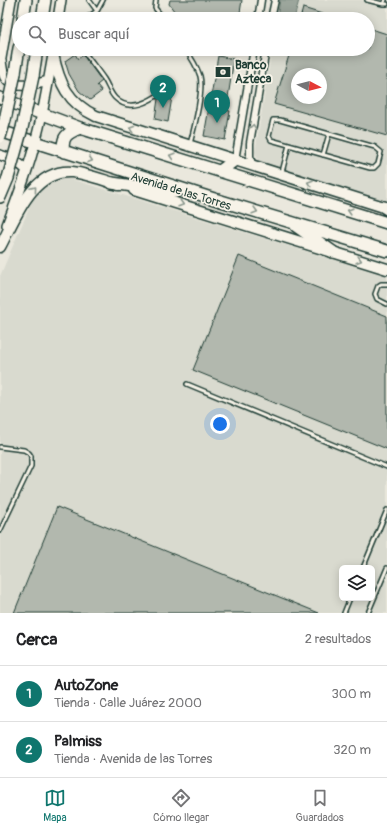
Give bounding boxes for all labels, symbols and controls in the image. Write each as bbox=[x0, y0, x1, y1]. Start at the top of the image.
search box bbox=[12, 12, 375, 56]
icon: search bbox=[26, 23, 48, 45]
text: Buscar aquí bbox=[58, 25, 130, 44]
place label: Banco Azteca bbox=[235, 58, 272, 87]
bank icon: Banco Azteca bbox=[214, 63, 232, 81]
north arrow bbox=[291, 68, 327, 104]
pin: 2 bbox=[150, 75, 176, 108]
pin: 1 bbox=[204, 90, 230, 123]
one-way arrow bbox=[129, 124, 136, 133]
one-way arrow bbox=[248, 124, 257, 130]
one-way arrow bbox=[169, 152, 176, 161]
one-way arrow bbox=[87, 155, 94, 164]
street label: Avenida de las Torres bbox=[129, 169, 233, 214]
one-way arrow bbox=[306, 180, 313, 188]
one-way arrow bbox=[29, 187, 36, 194]
one-way arrow bbox=[177, 200, 184, 208]
one-way arrow bbox=[251, 206, 258, 215]
one-way arrow bbox=[346, 207, 353, 216]
one-way arrow bbox=[355, 255, 362, 264]
your location bbox=[210, 414, 230, 434]
map controls bbox=[339, 565, 375, 601]
button: layers bbox=[339, 565, 375, 601]
text: Cerca bbox=[16, 629, 57, 650]
text: 2 resultados bbox=[305, 631, 371, 647]
text: AutoZone bbox=[54, 676, 118, 695]
text: 1 bbox=[26, 686, 32, 702]
text: 300 m bbox=[332, 686, 371, 702]
text: Tienda · Calle Juárez 2000 bbox=[54, 695, 202, 711]
text: Palmiss bbox=[54, 732, 102, 751]
text: 2 bbox=[25, 742, 33, 758]
text: 320 m bbox=[333, 742, 371, 758]
text: Tienda · Avenida de las Torres bbox=[54, 751, 212, 767]
tab: Mapa bbox=[43, 787, 67, 824]
tab: Cómo llegar bbox=[153, 787, 209, 824]
tab: Guardados bbox=[296, 787, 344, 824]

